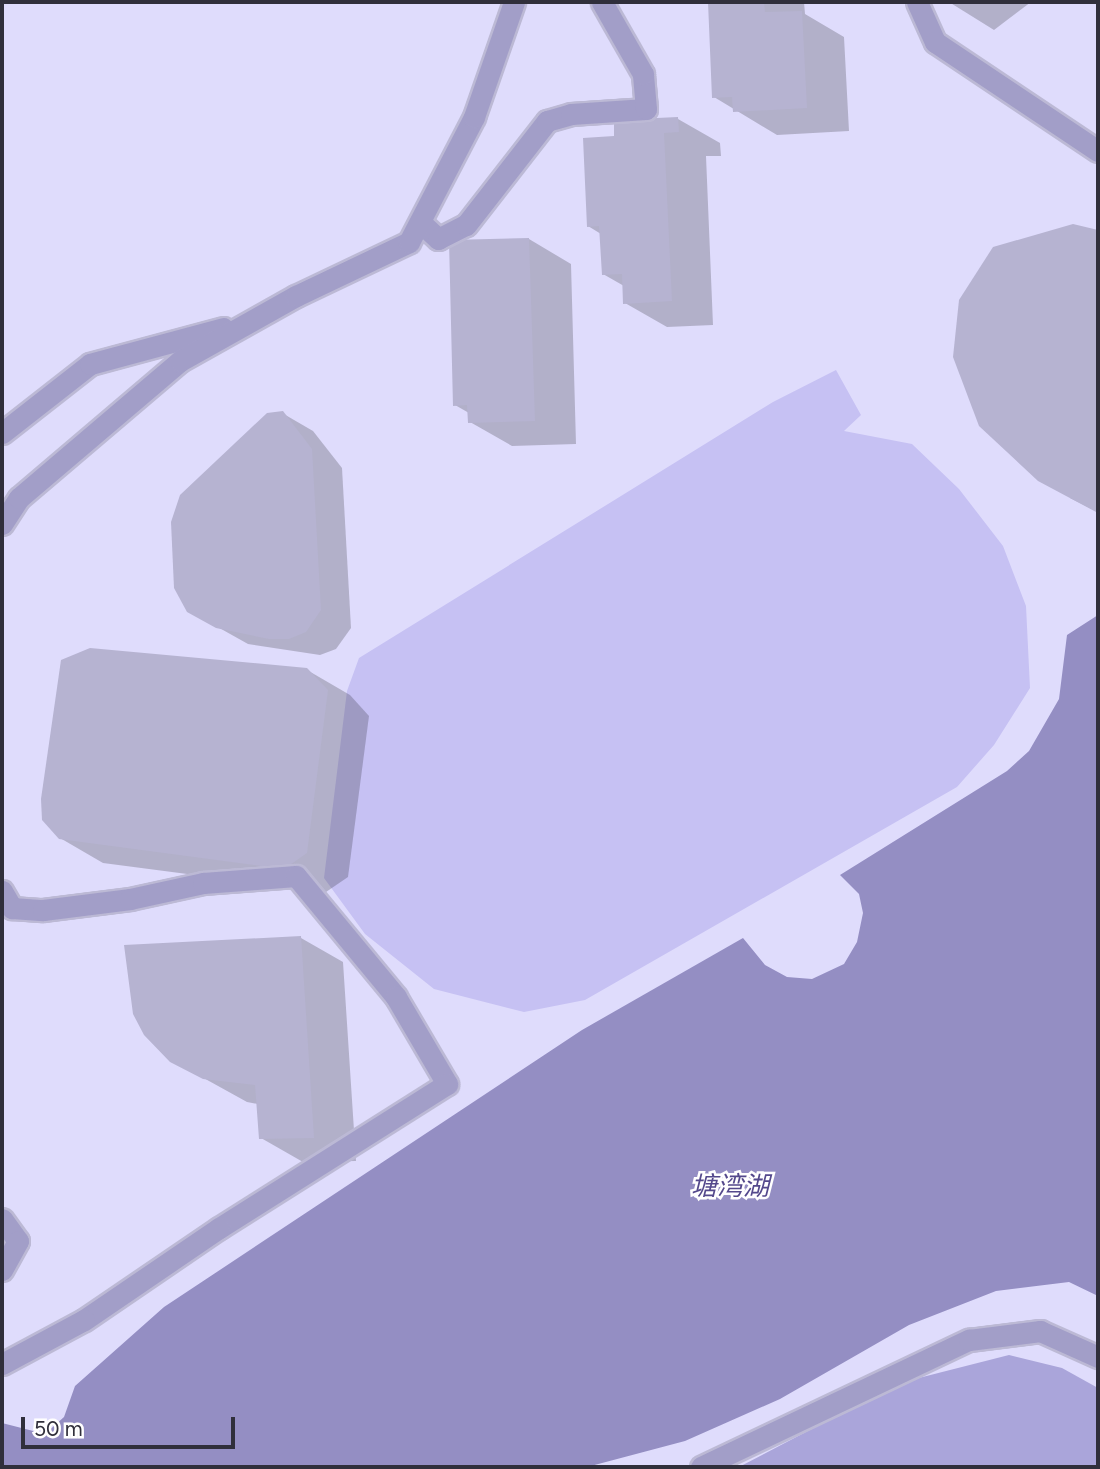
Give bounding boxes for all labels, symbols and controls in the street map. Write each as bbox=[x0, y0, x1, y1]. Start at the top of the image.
water label: 塘湾湖 bbox=[691, 1171, 769, 1203]
scale bar bbox=[24, 1402, 238, 1446]
text: 50 m bbox=[34, 1416, 83, 1441]

